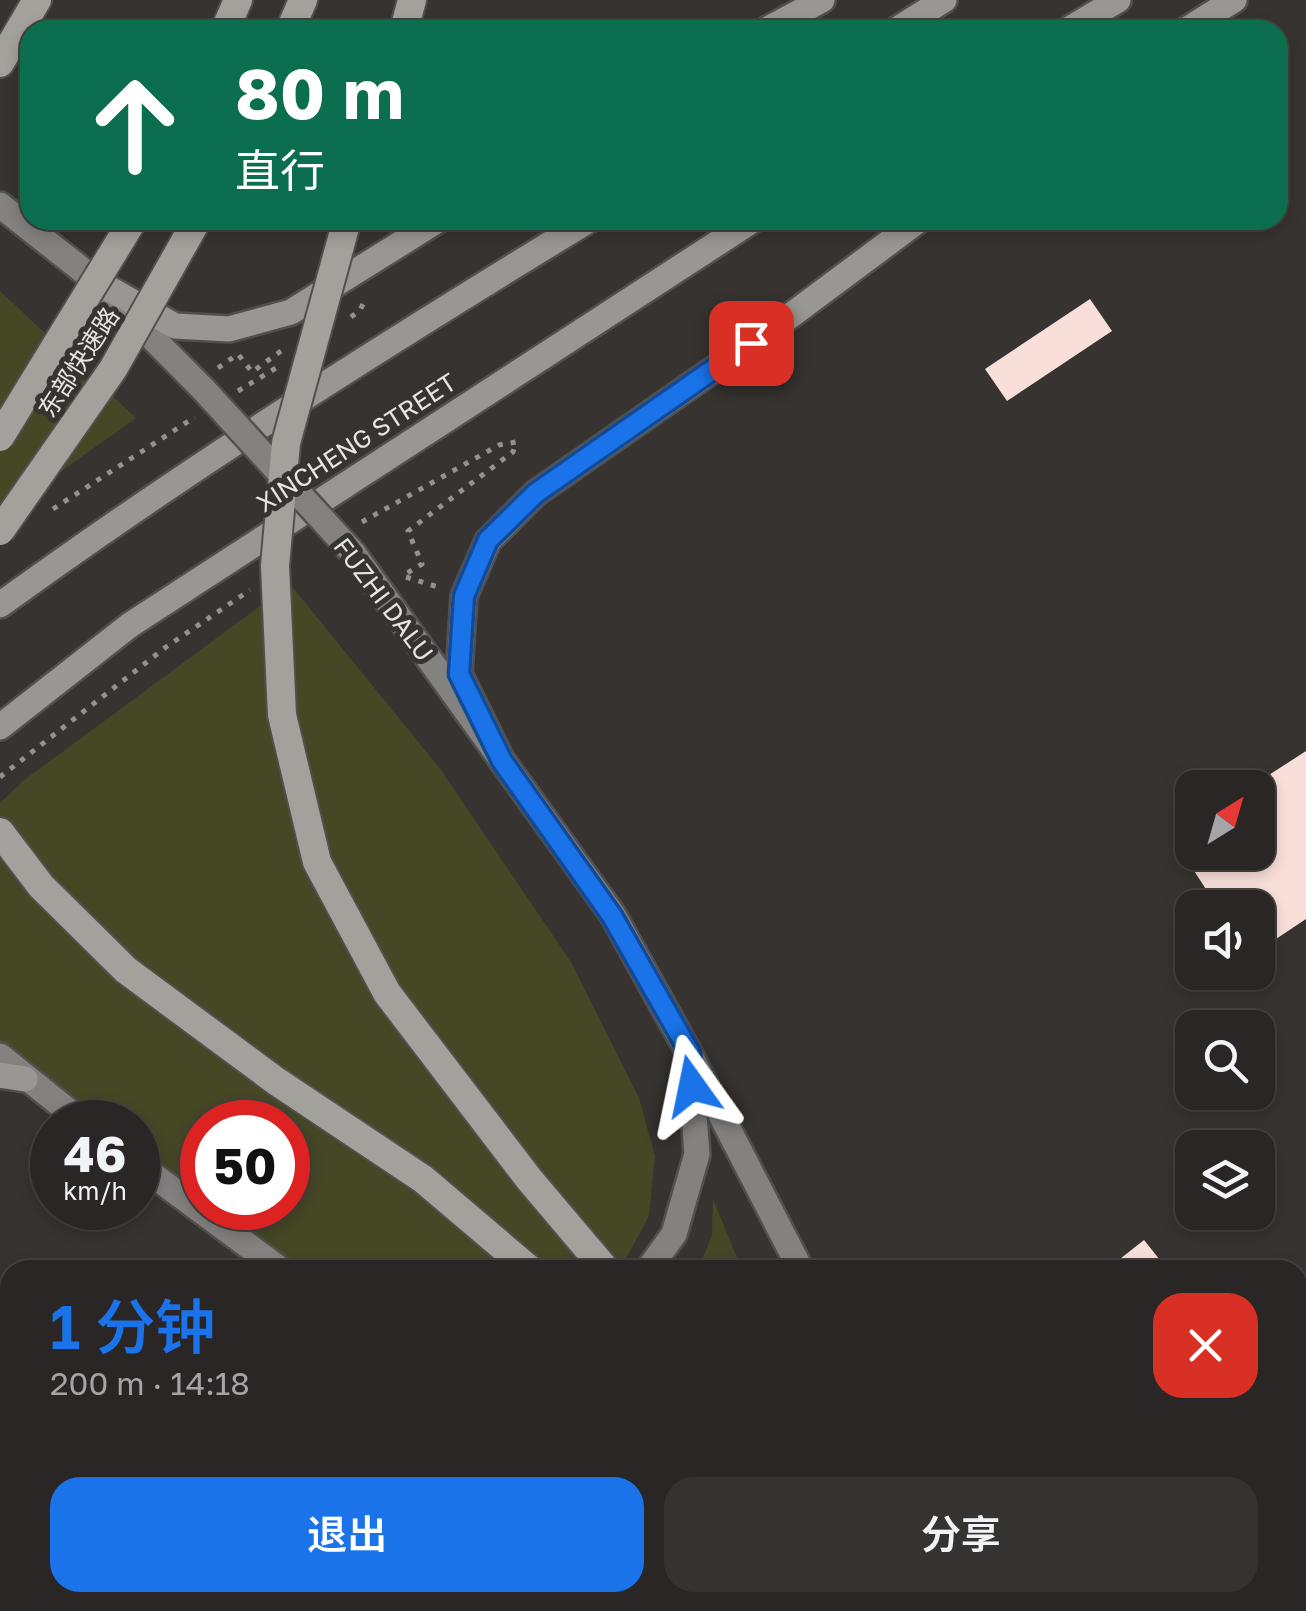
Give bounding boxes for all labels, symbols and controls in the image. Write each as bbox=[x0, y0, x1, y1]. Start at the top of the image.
text: 80 m bbox=[235, 50, 404, 134]
icon: ahead bbox=[70, 60, 200, 190]
text: 直行 bbox=[235, 143, 325, 197]
street label: 东部快速路 bbox=[31, 301, 125, 423]
pin bbox=[709, 301, 794, 386]
icon: arrive bbox=[724, 316, 779, 371]
street label: XINCHENG STREET bbox=[250, 366, 462, 518]
street label: FUZHI DALU bbox=[327, 531, 441, 667]
north arrow bbox=[1175, 770, 1275, 870]
map controls bbox=[1175, 770, 1275, 1230]
button: sound bbox=[1175, 890, 1275, 990]
button: search bbox=[1175, 1010, 1275, 1110]
position arrow bbox=[640, 1034, 744, 1138]
speed limit sign: 50 bbox=[180, 1100, 310, 1230]
text: 46 bbox=[63, 1123, 126, 1183]
button: layers bbox=[1175, 1130, 1275, 1230]
text: km/h bbox=[63, 1175, 127, 1206]
text: 1 分钟 bbox=[50, 1290, 215, 1362]
button: close bbox=[1153, 1293, 1258, 1398]
text: 200 m · 14:18 bbox=[50, 1364, 250, 1402]
button: 退出 bbox=[50, 1477, 644, 1592]
button: 分享 bbox=[664, 1477, 1258, 1592]

